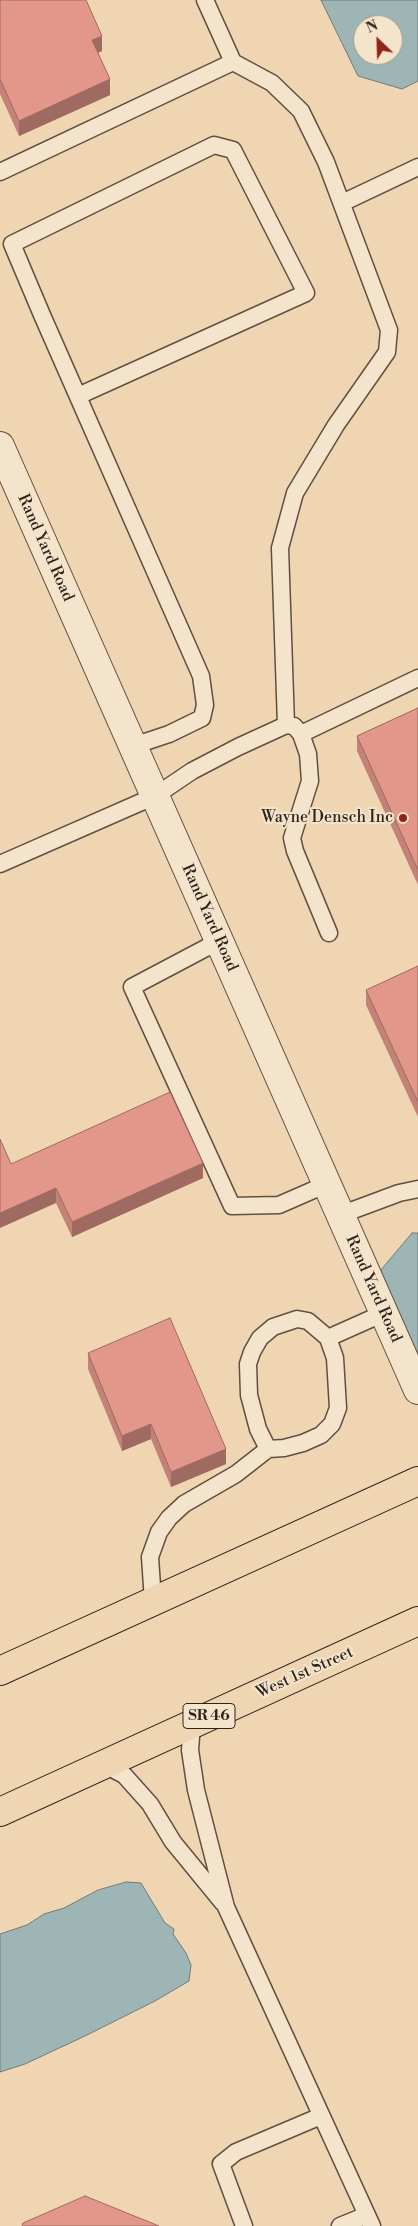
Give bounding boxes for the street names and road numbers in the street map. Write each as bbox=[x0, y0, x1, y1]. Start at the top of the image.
street label: Rand Yard Road bbox=[13, 491, 77, 605]
street label: Rand Yard Road bbox=[177, 861, 241, 975]
street label: Rand Yard Road bbox=[341, 1232, 405, 1346]
street label: West 1st Street bbox=[254, 1643, 356, 1703]
road number: SR 46 bbox=[183, 1704, 235, 1728]

